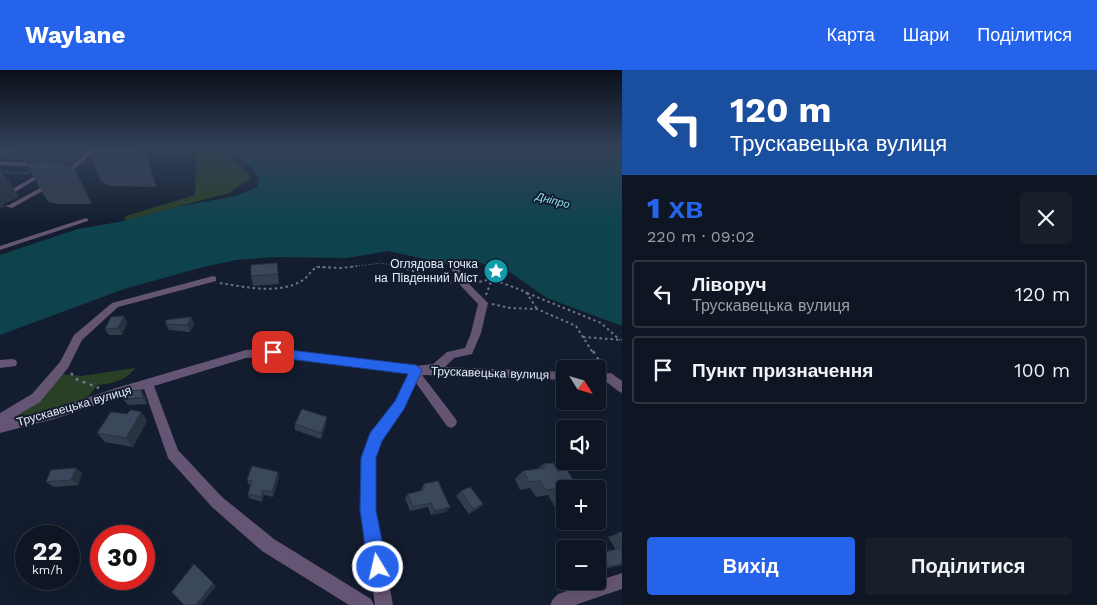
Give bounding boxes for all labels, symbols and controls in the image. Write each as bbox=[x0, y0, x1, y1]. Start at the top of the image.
text: Waylane bbox=[25, 21, 125, 49]
text: Карта bbox=[827, 24, 875, 45]
text: Шари bbox=[903, 24, 949, 45]
text: Поділитися bbox=[977, 24, 1072, 45]
text: 120 m bbox=[730, 89, 831, 131]
icon: left bbox=[647, 90, 712, 155]
text: Трускавецька вулиця bbox=[730, 131, 947, 156]
water label: Дніпро bbox=[533, 189, 571, 211]
text: 1 хв bbox=[647, 190, 704, 225]
button: close bbox=[1020, 192, 1072, 244]
text: 220 m · 09:02 bbox=[647, 227, 755, 246]
place label: Оглядова точка на Південний Міст bbox=[374, 257, 478, 285]
place icon: Оглядова точка на Південний Міст bbox=[483, 258, 509, 284]
text: Ліворуч bbox=[692, 273, 767, 296]
icon: left bbox=[649, 280, 677, 308]
text: 120 m bbox=[1015, 283, 1070, 306]
text: Трускавецька вулиця bbox=[692, 296, 850, 315]
pin bbox=[252, 331, 294, 373]
icon: arrive bbox=[259, 338, 287, 366]
icon: arrive bbox=[649, 356, 677, 384]
text: Пункт призначення bbox=[692, 359, 873, 382]
text: 100 m bbox=[1014, 359, 1070, 382]
north arrow bbox=[556, 360, 606, 410]
map controls bbox=[556, 360, 606, 590]
street label: Трускавецька вулиця bbox=[431, 364, 549, 382]
street label: Трускавецька вулиця bbox=[15, 383, 133, 429]
button: sound bbox=[556, 420, 606, 470]
button: + bbox=[556, 480, 606, 530]
speed limit sign: 30 bbox=[90, 525, 155, 590]
text: 22 bbox=[33, 537, 62, 566]
button: Вихід bbox=[647, 537, 855, 595]
button: Поділитися bbox=[865, 537, 1072, 595]
position arrow bbox=[351, 540, 403, 592]
button: − bbox=[556, 540, 606, 590]
text: km/h bbox=[32, 563, 63, 577]

